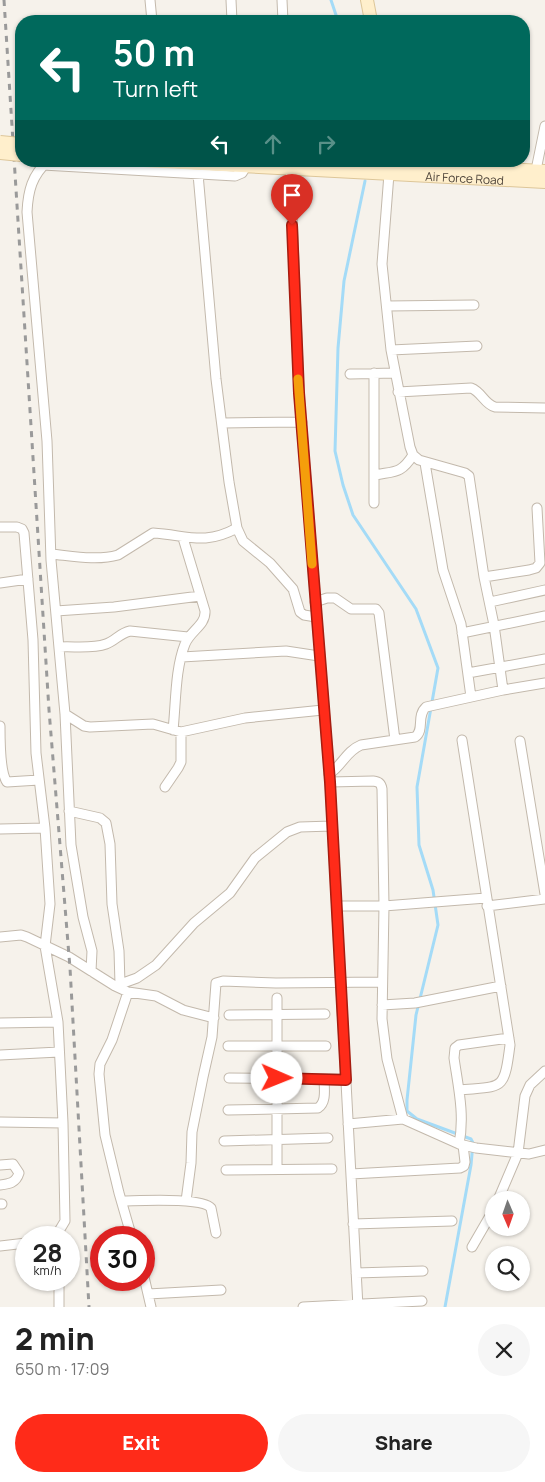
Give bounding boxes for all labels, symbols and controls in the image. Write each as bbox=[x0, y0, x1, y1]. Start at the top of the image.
text: 50 m bbox=[113, 29, 195, 77]
icon: left bbox=[30, 35, 95, 100]
text: Turn left bbox=[113, 74, 198, 104]
icon: left bbox=[206, 130, 234, 158]
icon: ahead bbox=[259, 130, 287, 158]
icon: right bbox=[312, 130, 340, 158]
street label: Air Force Road bbox=[425, 167, 504, 188]
pin bbox=[271, 174, 313, 225]
icon: arrive bbox=[278, 181, 306, 209]
position arrow bbox=[250, 1051, 302, 1103]
north arrow bbox=[485, 1191, 530, 1236]
map controls bbox=[485, 1191, 530, 1291]
speed limit sign: 30 bbox=[90, 1226, 155, 1291]
text: 28 bbox=[32, 1235, 63, 1270]
button: search bbox=[485, 1246, 530, 1291]
text: km/h bbox=[34, 1262, 61, 1279]
text: 2 min bbox=[15, 1318, 95, 1359]
button: close bbox=[478, 1324, 530, 1376]
text: 650 m · 17:09 bbox=[15, 1358, 109, 1380]
button: Exit bbox=[15, 1414, 268, 1472]
button: Share bbox=[278, 1414, 530, 1472]

